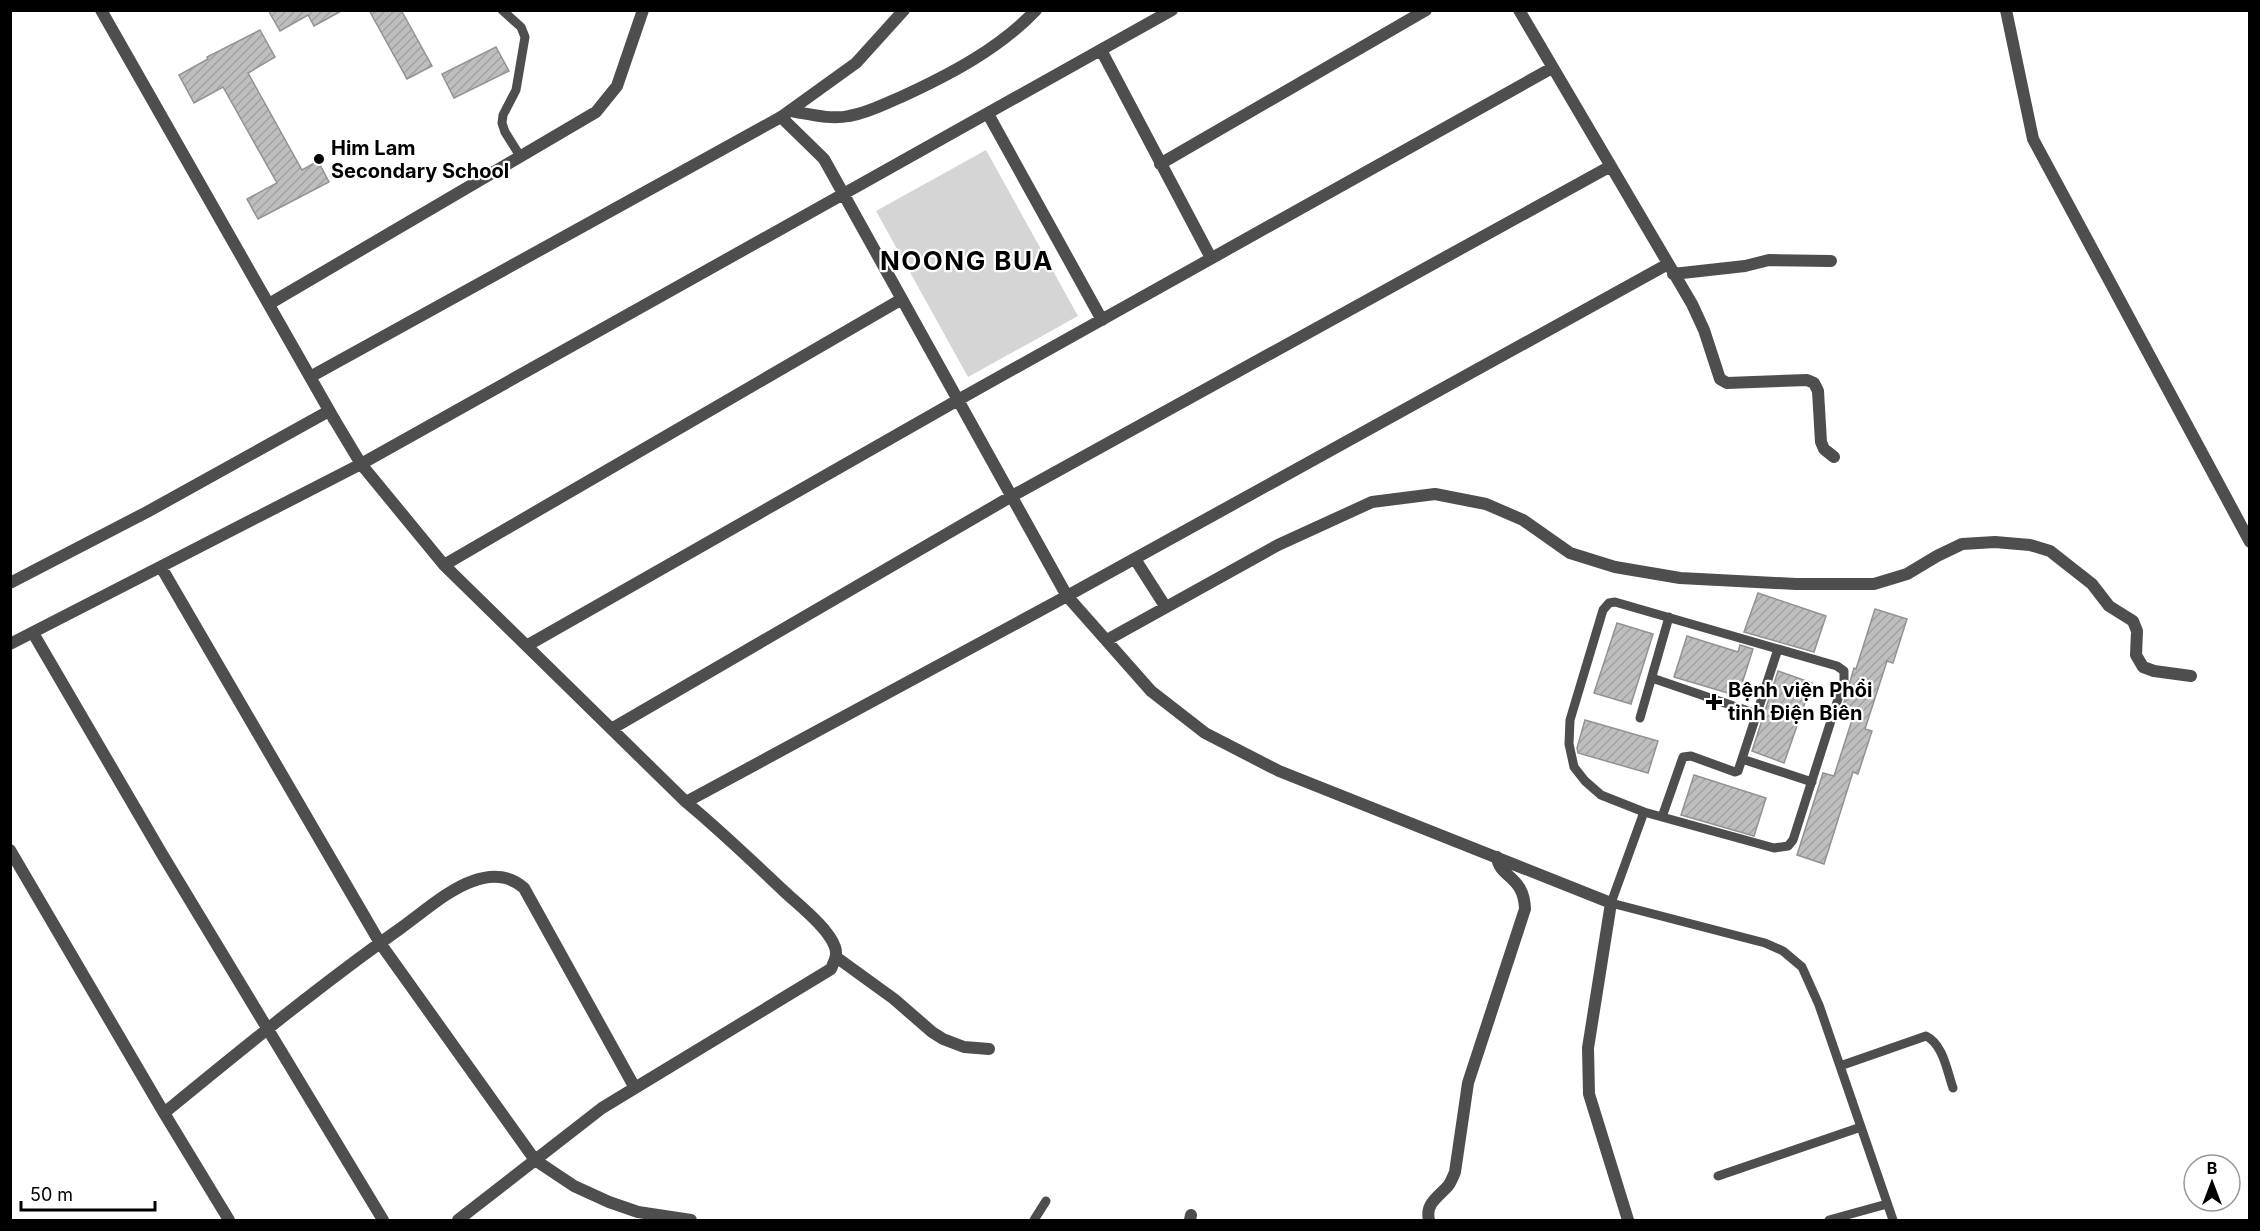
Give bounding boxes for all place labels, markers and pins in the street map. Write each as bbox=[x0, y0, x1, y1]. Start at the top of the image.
place label: Him Lam Secondary School bbox=[331, 136, 509, 183]
marker: Him Lam Secondary School bbox=[312, 152, 326, 166]
place label: Bệnh viện Phổi tỉnh Điện Biên bbox=[1728, 678, 1872, 725]
marker: Bệnh viện Phổi tỉnh Điện Biên bbox=[1705, 693, 1723, 711]

